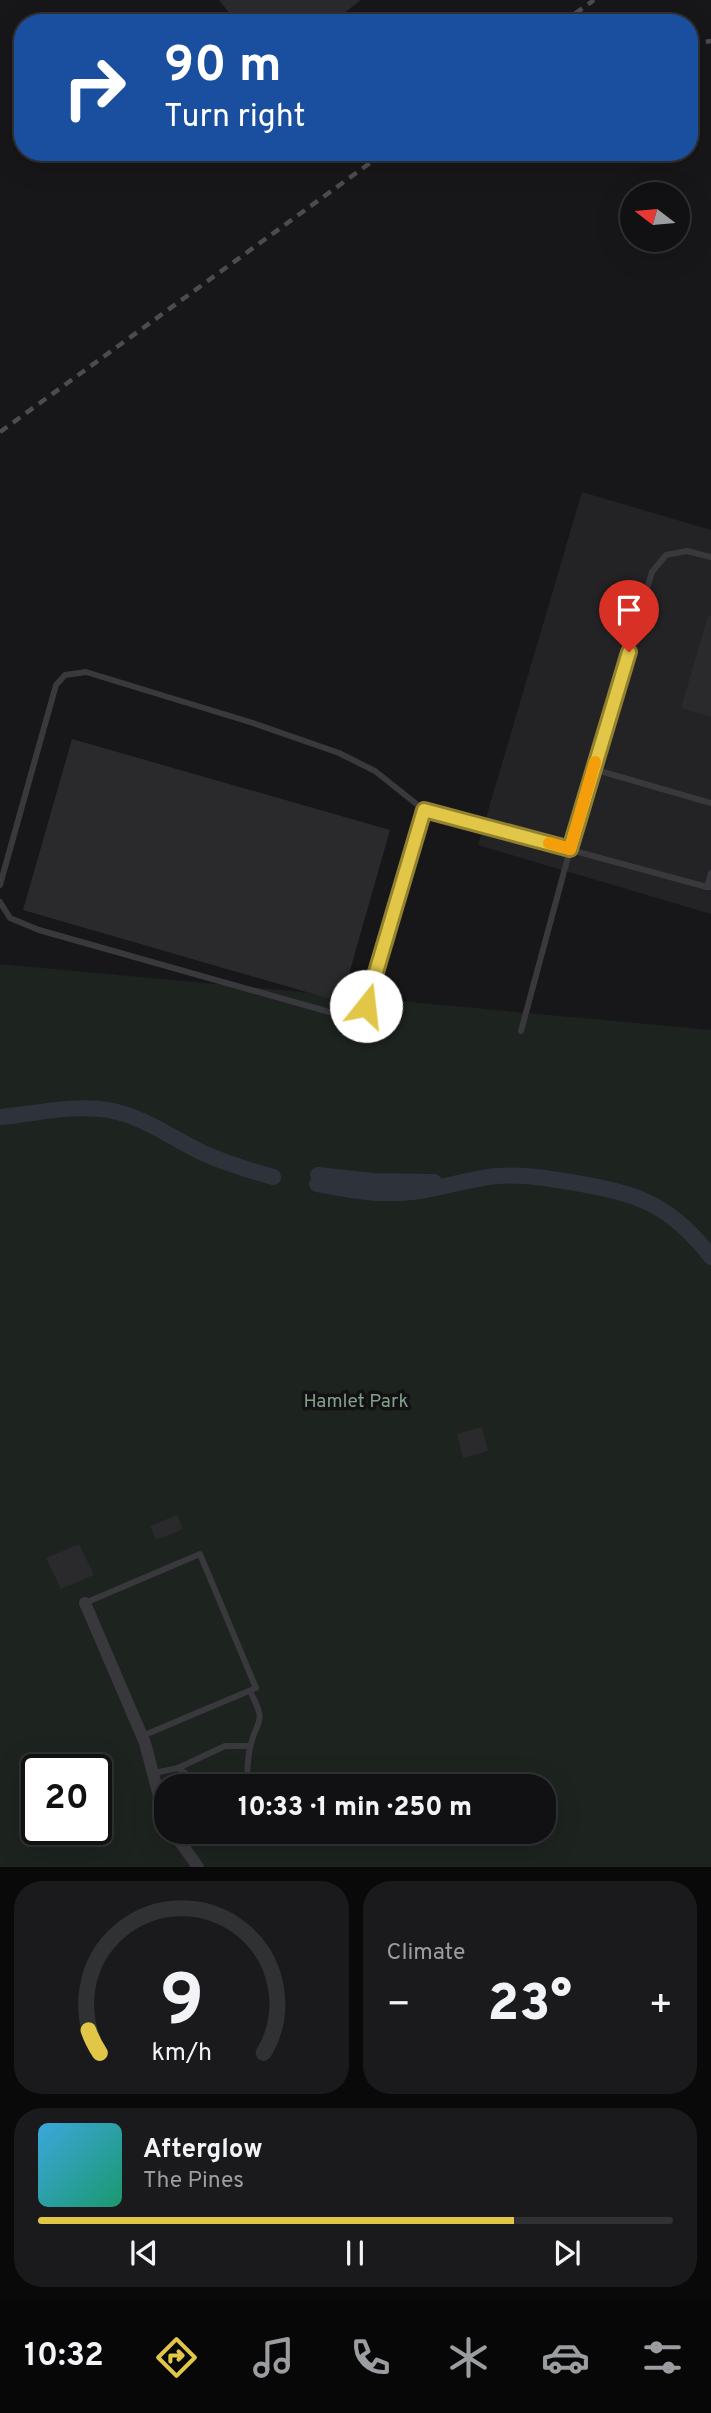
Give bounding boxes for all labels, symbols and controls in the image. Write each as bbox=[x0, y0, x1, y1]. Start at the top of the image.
text: 90 m bbox=[164, 37, 282, 99]
icon: right bbox=[49, 42, 140, 133]
text: Turn right bbox=[164, 98, 306, 138]
north arrow bbox=[620, 182, 690, 252]
map controls bbox=[620, 182, 690, 252]
pin bbox=[599, 580, 659, 652]
icon: arrive bbox=[610, 591, 648, 629]
position arrow bbox=[329, 969, 403, 1043]
park label: Hamlet Park bbox=[304, 1390, 408, 1414]
speed limit sign: 20 bbox=[21, 1754, 112, 1845]
text: 10:33 · 1 min · 250 m bbox=[238, 1792, 472, 1825]
text: Climate bbox=[387, 1939, 465, 1968]
text: 9 bbox=[159, 1960, 204, 2052]
text: 23° bbox=[487, 1973, 572, 2039]
text: − bbox=[387, 1982, 411, 2031]
text: + bbox=[648, 1982, 673, 2031]
text: km/h bbox=[151, 2038, 212, 2070]
text: Afterglow bbox=[143, 2134, 263, 2167]
text: The Pines bbox=[143, 2167, 244, 2196]
icon: previous bbox=[125, 2234, 163, 2272]
icon: pause bbox=[336, 2234, 374, 2272]
icon: next bbox=[548, 2234, 586, 2272]
icon: directions bbox=[152, 2333, 201, 2382]
icon: music bbox=[249, 2333, 298, 2382]
icon: phone bbox=[346, 2333, 395, 2382]
icon: climate bbox=[444, 2333, 493, 2382]
icon: car bbox=[541, 2333, 590, 2382]
icon: filters bbox=[638, 2333, 687, 2382]
text: 10:32 bbox=[24, 2337, 104, 2377]

